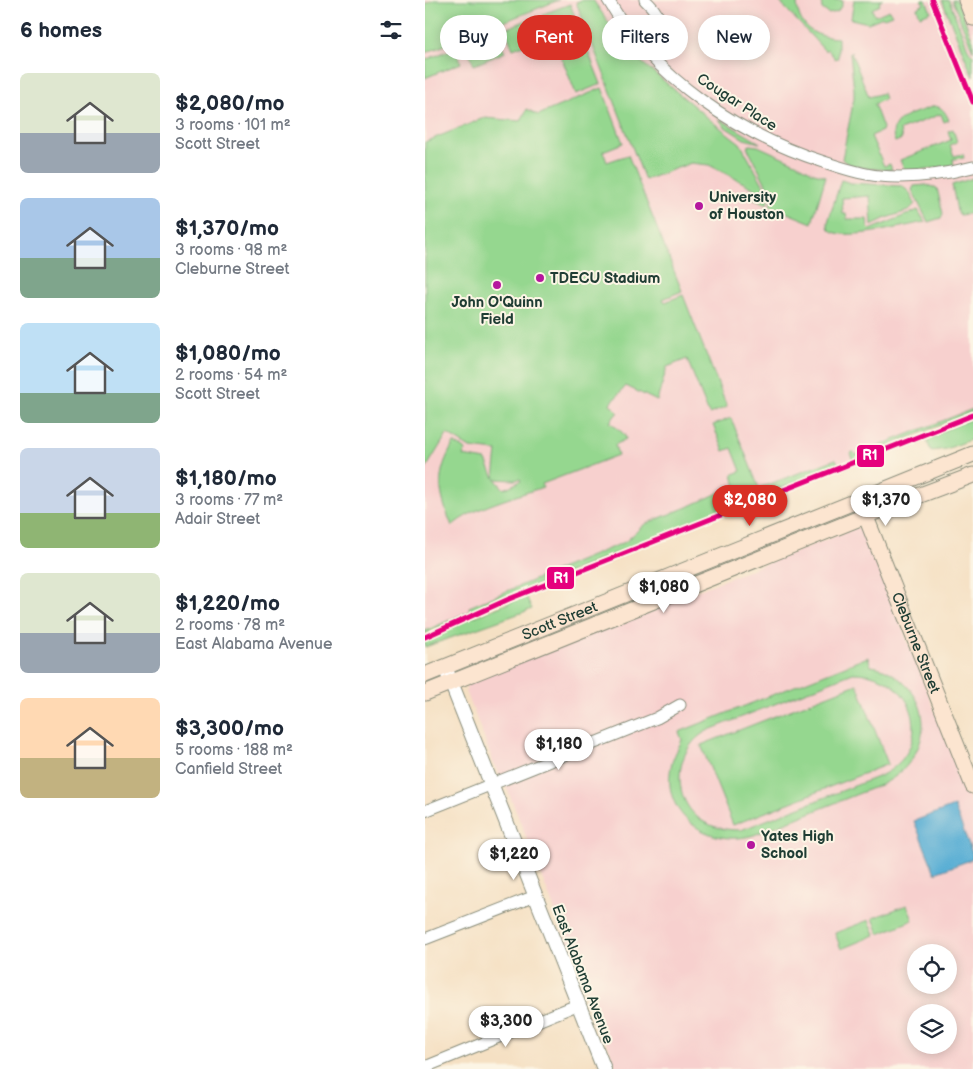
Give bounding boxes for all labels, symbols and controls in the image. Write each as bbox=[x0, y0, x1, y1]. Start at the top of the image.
chip: Buy bbox=[440, 15, 507, 60]
chip: Rent bbox=[517, 15, 592, 60]
chip: Filters bbox=[602, 15, 688, 60]
chip: New bbox=[698, 15, 770, 60]
icon: filters bbox=[377, 16, 405, 44]
text: 6 homes bbox=[20, 18, 102, 43]
street label: Cougar Place bbox=[693, 69, 781, 136]
text: $2,080/mo bbox=[175, 91, 285, 116]
icon: home bbox=[60, 93, 120, 153]
text: 3 rooms · 101 m² bbox=[175, 116, 291, 135]
text: Scott Street bbox=[175, 135, 260, 154]
place label: University of Houston bbox=[709, 188, 784, 224]
marker: University of Houston bbox=[693, 200, 705, 212]
text: $1,370/mo bbox=[175, 216, 279, 241]
icon: home bbox=[60, 218, 120, 278]
text: 3 rooms · 98 m² bbox=[175, 241, 287, 260]
text: Cleburne Street bbox=[175, 260, 289, 279]
place label: TDECU Stadium bbox=[550, 269, 660, 288]
marker: TDECU Stadium bbox=[534, 272, 546, 284]
marker: John O'Quinn Field bbox=[491, 279, 503, 291]
place label: John O'Quinn Field bbox=[451, 293, 543, 329]
text: $1,080/mo bbox=[175, 341, 281, 366]
icon: home bbox=[60, 343, 120, 403]
text: 2 rooms · 54 m² bbox=[175, 366, 287, 385]
text: Scott Street bbox=[175, 385, 260, 404]
line badge: R1 bbox=[856, 444, 885, 468]
text: R1 bbox=[862, 447, 878, 464]
text: $1,180/mo bbox=[175, 466, 277, 491]
icon: home bbox=[60, 468, 120, 528]
pin: $2,080 bbox=[709, 484, 791, 527]
pin: $1,370 bbox=[845, 484, 927, 527]
text: 3 rooms · 77 m² bbox=[175, 491, 283, 510]
text: $2,080 bbox=[723, 491, 777, 510]
text: $1,370 bbox=[862, 491, 910, 510]
text: Adair Street bbox=[175, 510, 260, 529]
line badge: R1 bbox=[546, 566, 575, 590]
text: R1 bbox=[553, 570, 569, 587]
pin: $1,080 bbox=[623, 572, 705, 614]
text: $1,080 bbox=[639, 578, 689, 597]
street label: Cleburne Street bbox=[887, 589, 944, 697]
text: $1,220/mo bbox=[175, 591, 280, 616]
icon: home bbox=[60, 593, 120, 653]
street label: Scott Street bbox=[519, 597, 601, 645]
text: 2 rooms · 78 m² bbox=[175, 616, 285, 635]
text: East Alabama Avenue bbox=[175, 635, 332, 654]
text: $3,300/mo bbox=[175, 716, 284, 741]
icon: home bbox=[60, 718, 120, 778]
pin: $1,180 bbox=[518, 728, 600, 771]
text: $1,180 bbox=[535, 735, 583, 754]
text: 5 rooms · 188 m² bbox=[175, 741, 293, 760]
text: Canfield Street bbox=[175, 760, 282, 779]
place label: Yates High School bbox=[761, 827, 834, 863]
pin: $1,220 bbox=[473, 838, 555, 881]
marker: Yates High School bbox=[745, 839, 757, 851]
text: $1,220 bbox=[489, 845, 539, 864]
street label: East Alabama Avenue bbox=[547, 902, 618, 1047]
map controls bbox=[907, 944, 957, 1054]
button: locate bbox=[907, 944, 957, 994]
button: layers bbox=[907, 1004, 957, 1054]
pin: $3,300 bbox=[465, 1006, 547, 1048]
text: $3,300 bbox=[480, 1012, 532, 1031]

